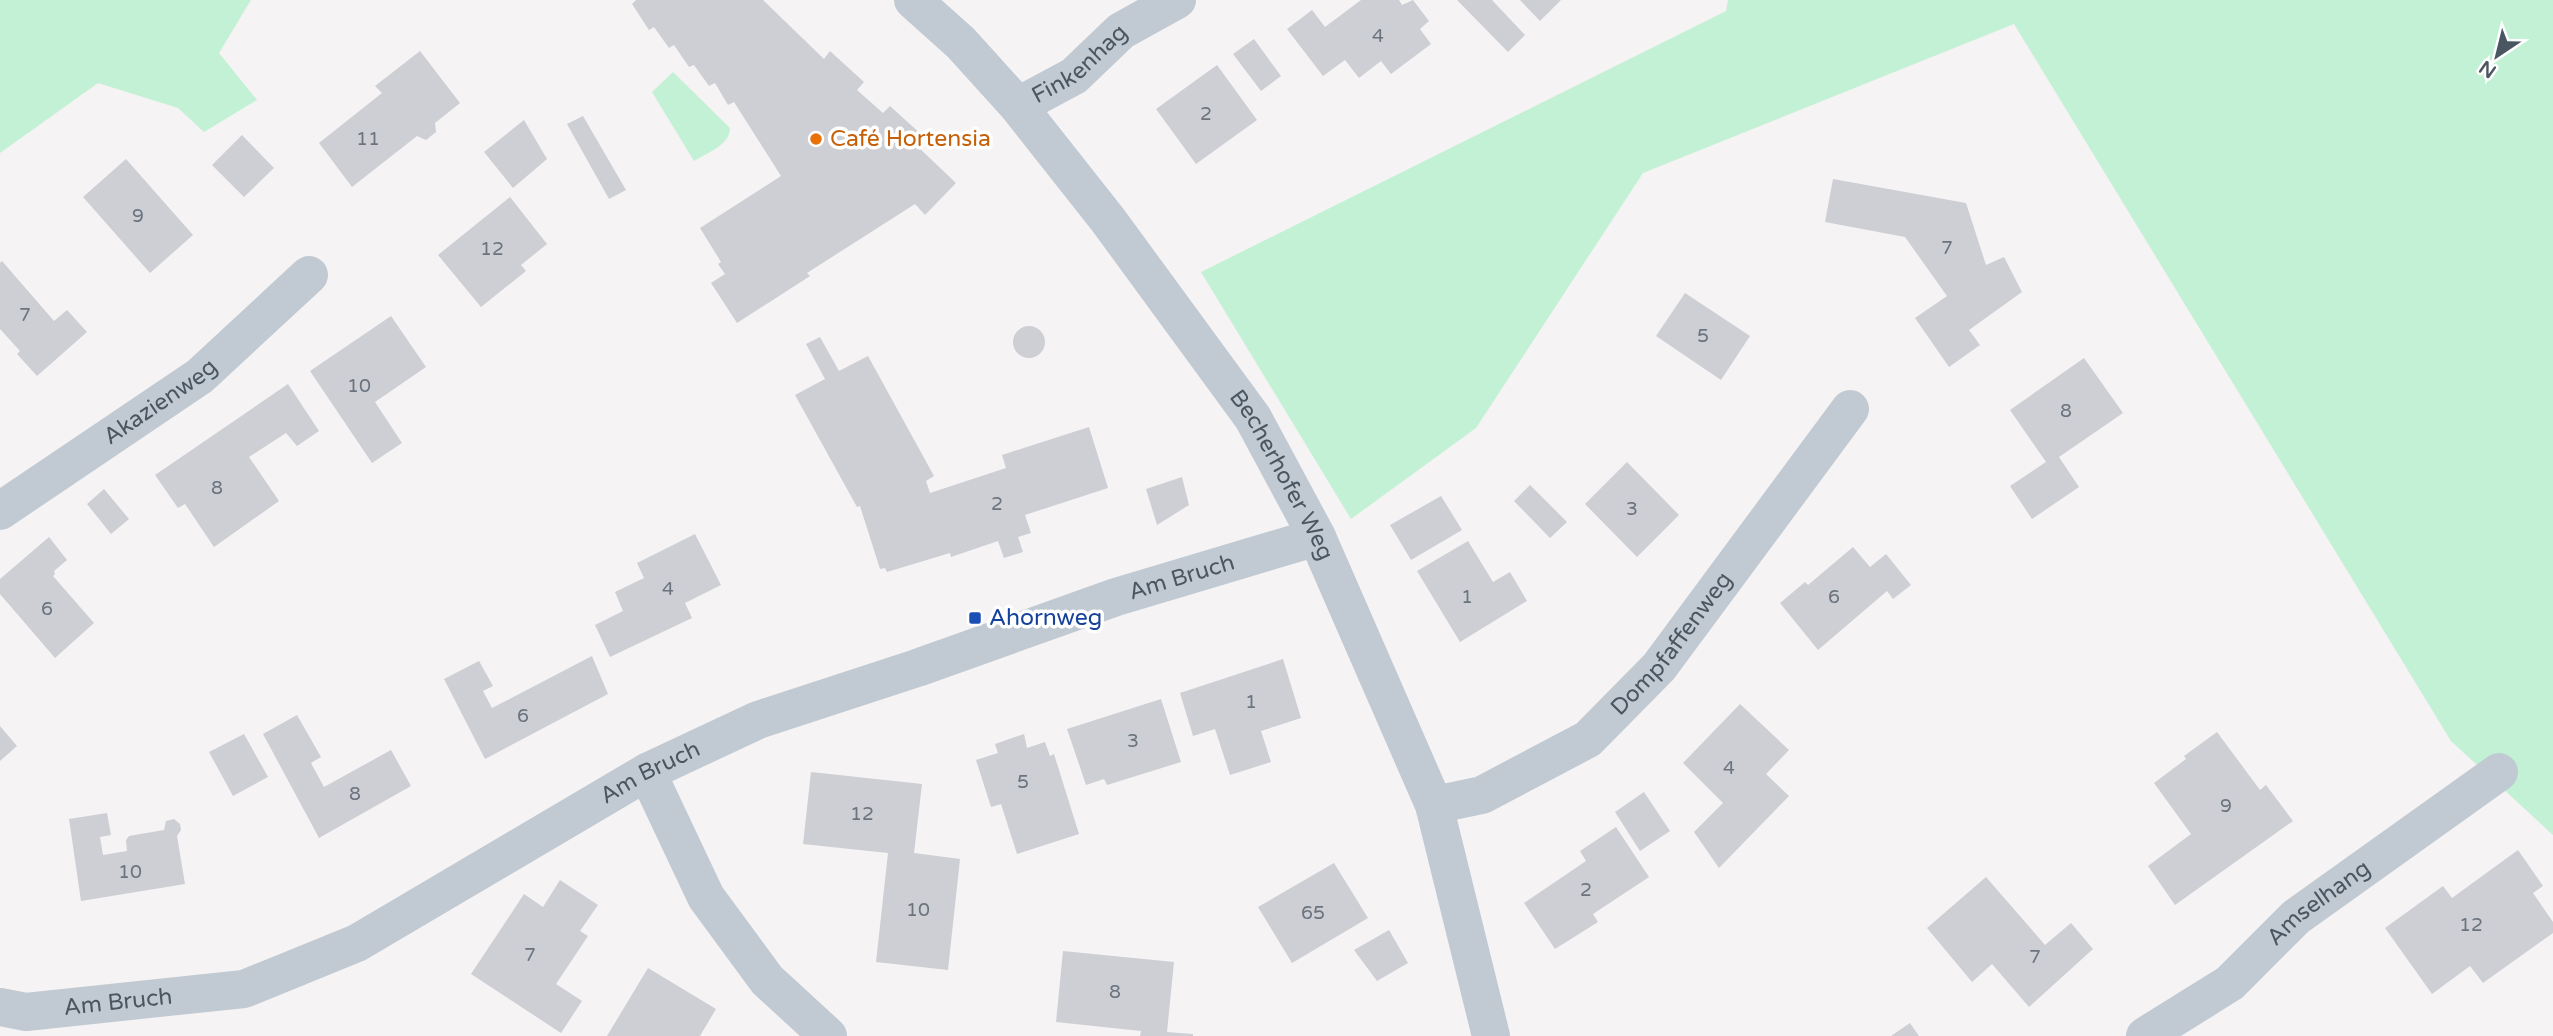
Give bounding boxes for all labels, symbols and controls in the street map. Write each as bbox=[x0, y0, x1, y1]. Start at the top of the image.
street label: Finkenhag bbox=[1027, 18, 1133, 110]
north arrow bbox=[2462, 21, 2532, 91]
house number: 4 bbox=[1372, 25, 1384, 47]
text: N bbox=[2475, 56, 2500, 82]
house number: 2 bbox=[1200, 103, 1212, 125]
place label: Café Hortensia bbox=[830, 125, 991, 153]
house number: 11 bbox=[356, 128, 380, 150]
marker: Café Hortensia bbox=[808, 131, 824, 147]
house number: 9 bbox=[132, 205, 144, 227]
house number: 7 bbox=[1941, 237, 1953, 259]
house number: 12 bbox=[480, 238, 504, 260]
house number: 7 bbox=[19, 304, 31, 326]
house number: 5 bbox=[1697, 325, 1709, 347]
street label: Akazienweg bbox=[98, 353, 223, 451]
house number: 10 bbox=[347, 375, 371, 397]
street label: Becherhofer Weg bbox=[1223, 384, 1339, 565]
house number: 8 bbox=[2060, 400, 2072, 422]
house number: 8 bbox=[211, 477, 223, 499]
house number: 2 bbox=[991, 493, 1003, 515]
house number: 3 bbox=[1626, 498, 1638, 520]
street label: Am Bruch bbox=[1125, 548, 1238, 606]
street label: Dompfaffenweg bbox=[1605, 567, 1738, 721]
house number: 4 bbox=[662, 578, 674, 600]
house number: 1 bbox=[1461, 586, 1473, 608]
house number: 6 bbox=[1828, 586, 1840, 608]
house number: 6 bbox=[41, 598, 53, 620]
place label: Ahornweg bbox=[989, 604, 1102, 632]
marker: Ahornweg bbox=[967, 610, 983, 626]
house number: 1 bbox=[1245, 691, 1257, 713]
house number: 6 bbox=[517, 705, 529, 727]
house number: 3 bbox=[1127, 730, 1139, 752]
street label: Am Bruch bbox=[595, 735, 705, 810]
house number: 4 bbox=[1723, 757, 1735, 779]
house number: 5 bbox=[1017, 771, 1029, 793]
house number: 8 bbox=[349, 783, 361, 805]
house number: 9 bbox=[2220, 795, 2232, 817]
house number: 12 bbox=[850, 803, 874, 825]
street label: Amselhang bbox=[2261, 854, 2376, 952]
house number: 10 bbox=[118, 861, 142, 883]
house number: 2 bbox=[1580, 879, 1592, 901]
house number: 10 bbox=[906, 899, 930, 921]
house number: 65 bbox=[1301, 902, 1325, 924]
house number: 12 bbox=[2459, 914, 2483, 936]
house number: 7 bbox=[524, 944, 536, 966]
house number: 7 bbox=[2029, 946, 2041, 968]
house number: 8 bbox=[1109, 981, 1121, 1003]
street label: Am Bruch bbox=[62, 983, 174, 1022]

